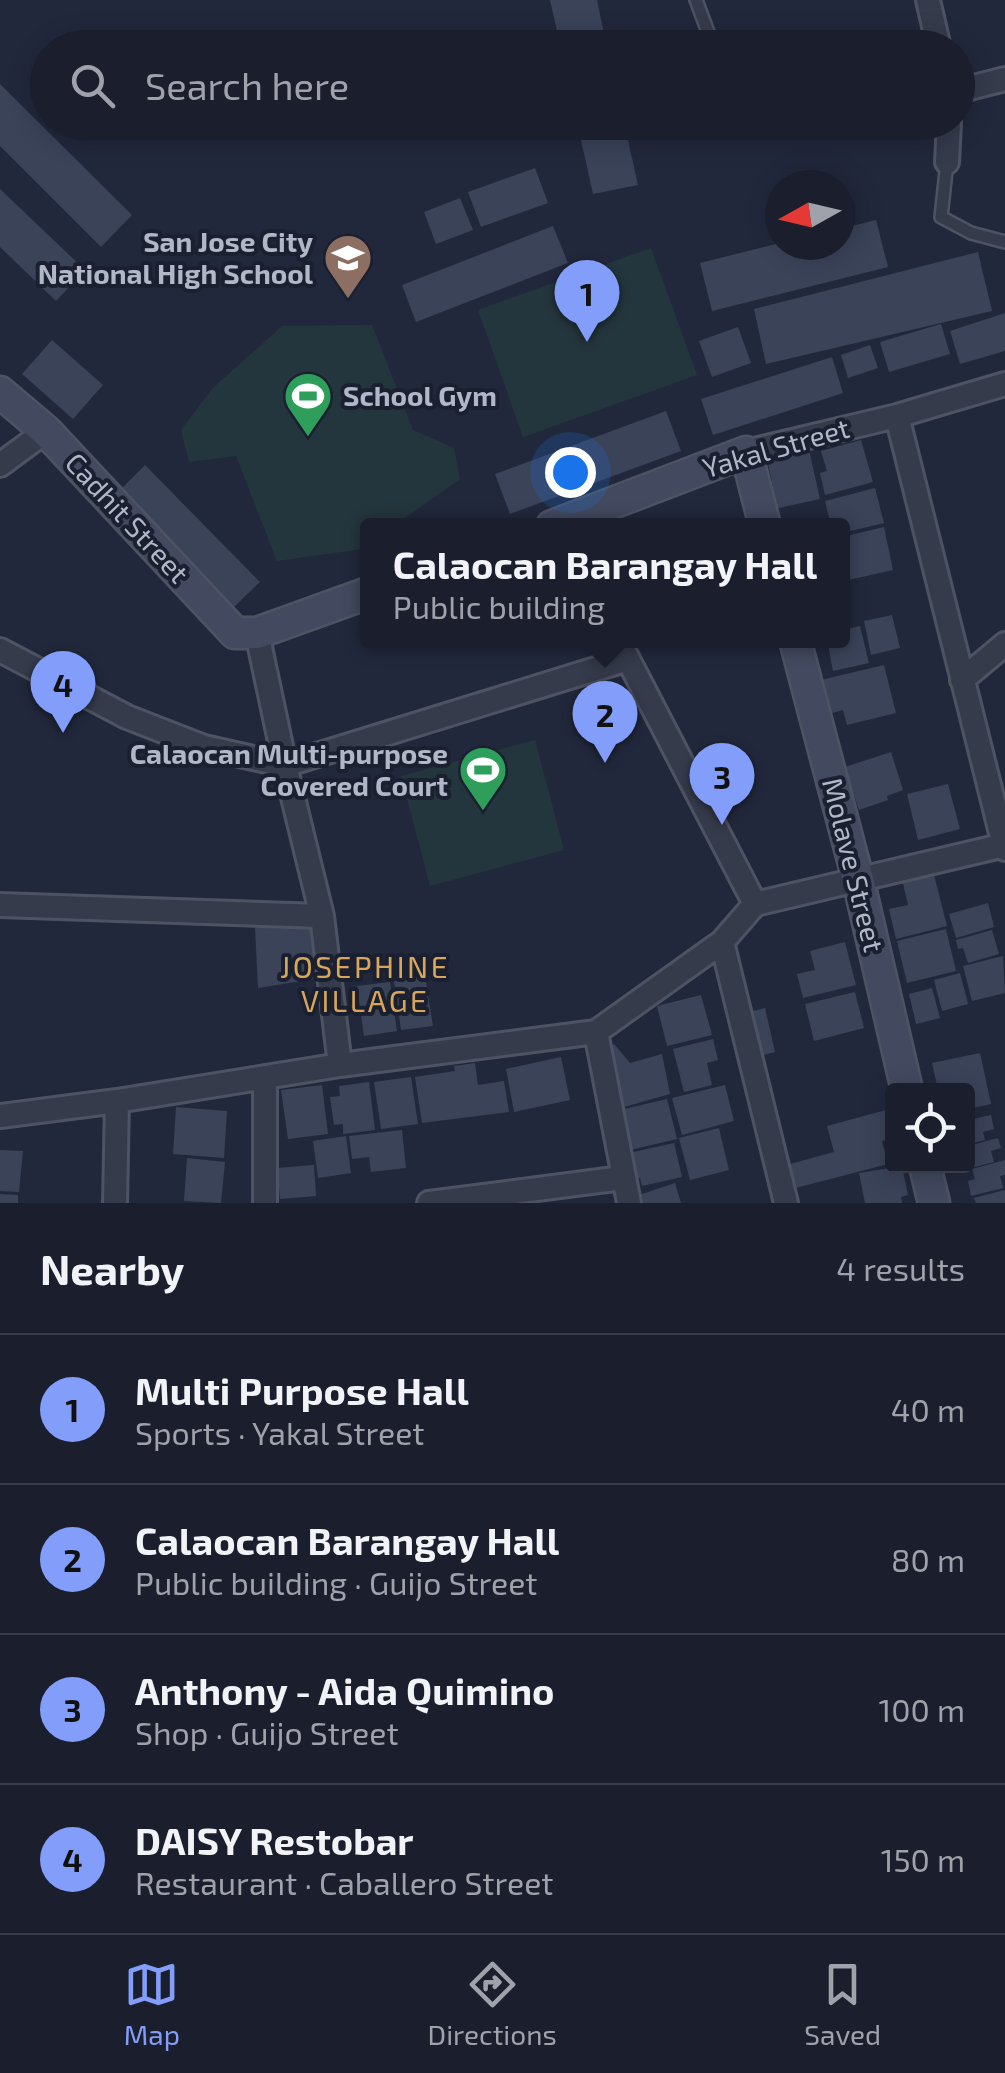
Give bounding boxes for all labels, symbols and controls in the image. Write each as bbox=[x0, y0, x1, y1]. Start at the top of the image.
search box bbox=[30, 30, 975, 140]
icon: search bbox=[65, 58, 120, 113]
text: Search here bbox=[145, 62, 349, 108]
north arrow bbox=[765, 170, 855, 260]
place label: San Jose City National High School bbox=[38, 224, 314, 290]
school or university icon: San Jose City National High School bbox=[322, 232, 374, 300]
pin: 1 bbox=[554, 260, 620, 342]
sports icon: School Gym bbox=[282, 370, 334, 438]
place label: School Gym bbox=[343, 378, 497, 412]
street label: Yakal Street bbox=[698, 410, 853, 484]
street label: Cadhit Street bbox=[59, 445, 197, 589]
your location bbox=[545, 447, 596, 498]
popup bbox=[360, 518, 850, 648]
text: Calaocan Barangay Hall bbox=[393, 541, 817, 587]
text: Public building bbox=[393, 587, 605, 625]
pin: 4 bbox=[30, 650, 96, 733]
pin: 2 bbox=[572, 680, 638, 763]
place label: Calaocan Multi-purpose Covered Court bbox=[130, 736, 448, 802]
pin: 3 bbox=[690, 742, 754, 825]
sports icon: Calaocan Multi-purpose Covered Court bbox=[457, 744, 509, 812]
street label: Molave Street bbox=[816, 774, 892, 955]
district label: JOSEPHINE VILLAGE bbox=[280, 948, 450, 1018]
map controls bbox=[885, 1083, 975, 1173]
button: locate bbox=[885, 1083, 975, 1173]
text: Nearby bbox=[40, 1243, 184, 1293]
text: 4 results bbox=[836, 1249, 965, 1287]
text: Multi Purpose Hall bbox=[135, 1367, 469, 1413]
text: 1 bbox=[66, 1390, 79, 1428]
text: 40 m bbox=[891, 1390, 965, 1428]
text: Sports · Yakal Street bbox=[135, 1413, 425, 1451]
text: Calaocan Barangay Hall bbox=[135, 1517, 559, 1563]
text: 2 bbox=[63, 1540, 82, 1578]
text: 80 m bbox=[891, 1540, 965, 1578]
text: Public building · Guijo Street bbox=[135, 1563, 538, 1601]
text: Anthony - Aida Quimino bbox=[135, 1667, 555, 1713]
text: 3 bbox=[63, 1690, 82, 1728]
text: 100 m bbox=[879, 1690, 965, 1728]
text: Shop · Guijo Street bbox=[135, 1713, 399, 1751]
text: DAISY Restobar bbox=[135, 1817, 414, 1863]
text: 4 bbox=[62, 1840, 83, 1878]
text: 150 m bbox=[881, 1840, 965, 1878]
text: Restaurant · Caballero Street bbox=[135, 1863, 554, 1901]
tab: Map bbox=[124, 1957, 180, 2051]
tab: Directions bbox=[428, 1957, 557, 2051]
tab: Saved bbox=[804, 1957, 881, 2051]

